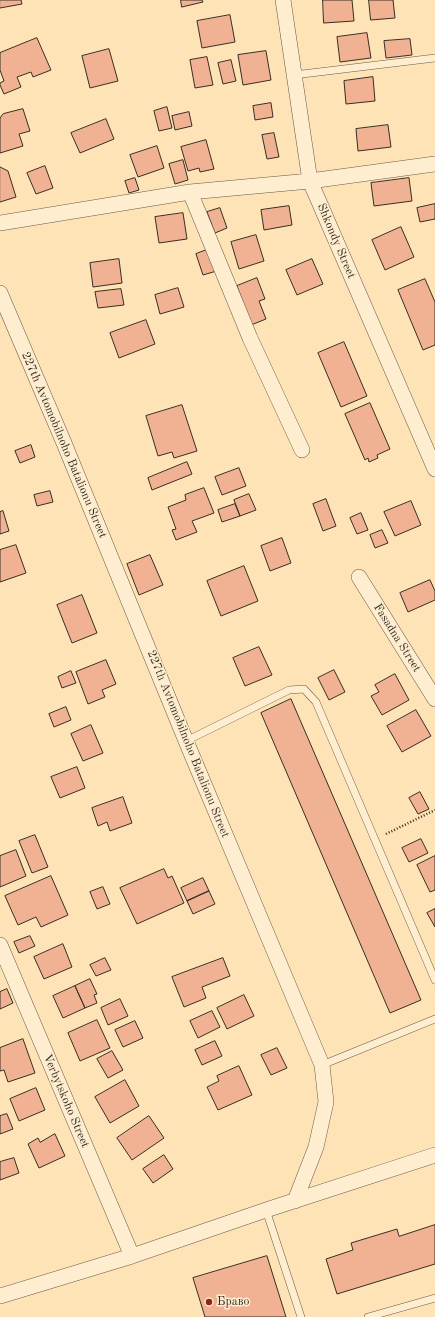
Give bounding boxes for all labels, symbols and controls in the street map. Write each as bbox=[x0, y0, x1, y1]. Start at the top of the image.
street label: Shkondy Street bbox=[314, 201, 358, 281]
street label: 227th Avtomobilnoho Batalionu Street bbox=[18, 350, 110, 540]
street label: Fasadna Street bbox=[370, 601, 424, 675]
street label: 227th Avtomobilnoho Batalionu Street bbox=[144, 648, 232, 840]
street label: Verbytskoho Street bbox=[40, 1052, 92, 1150]
place label: Браво bbox=[217, 1295, 249, 1309]
marker: Браво bbox=[204, 1297, 214, 1307]

